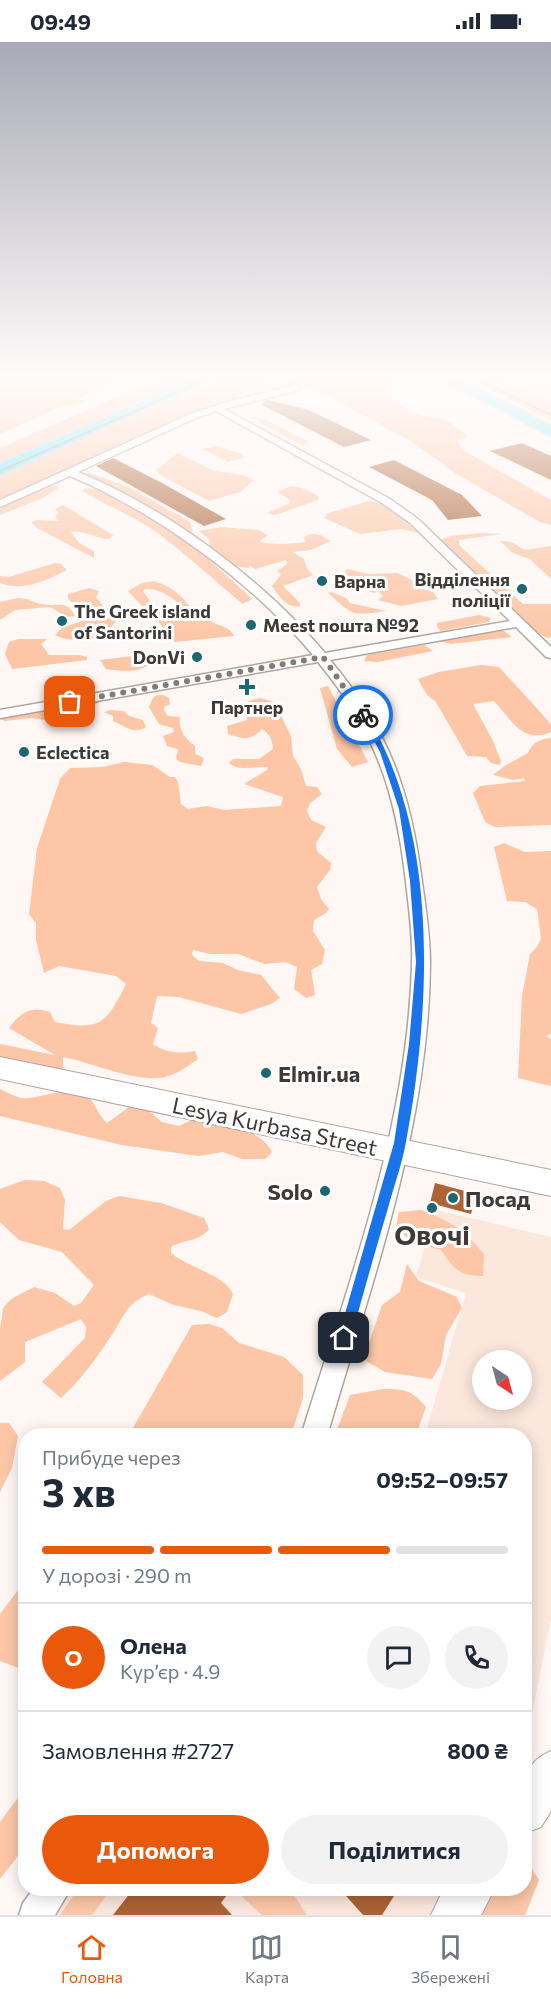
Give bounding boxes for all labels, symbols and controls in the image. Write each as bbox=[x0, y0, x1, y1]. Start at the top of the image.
text: 09:49 bbox=[30, 8, 91, 35]
place label: Відділення поліції bbox=[415, 568, 511, 611]
place label: Варна bbox=[334, 570, 386, 592]
marker: Варна bbox=[315, 574, 329, 588]
marker: Відділення поліції bbox=[515, 582, 529, 596]
place label: The Greek island of Santorini bbox=[74, 600, 211, 643]
marker: The Greek island of Santorini bbox=[55, 614, 69, 628]
place label: Meest пошта №92 bbox=[263, 614, 419, 636]
marker: Meest пошта №92 bbox=[244, 618, 258, 632]
place label: DonVi bbox=[133, 646, 185, 668]
marker: DonVi bbox=[190, 650, 204, 664]
pin bbox=[44, 676, 95, 727]
marker: Партнер bbox=[240, 680, 254, 694]
icon: bag bbox=[53, 685, 86, 718]
courier bbox=[333, 685, 393, 745]
place label: Партнер bbox=[211, 696, 283, 718]
icon: bike bbox=[347, 699, 380, 732]
place label: Eclectica bbox=[36, 741, 109, 763]
marker: Eclectica bbox=[17, 745, 31, 759]
place label: Elmir.ua bbox=[278, 1060, 360, 1087]
marker: Elmir.ua bbox=[259, 1066, 273, 1080]
street label: Lesya Kurbasa Street bbox=[170, 1091, 380, 1161]
place label: Solo bbox=[268, 1178, 313, 1205]
marker: Solo bbox=[318, 1184, 332, 1198]
place label: Посад bbox=[465, 1185, 531, 1212]
marker: Посад bbox=[446, 1191, 460, 1205]
marker: Овочі bbox=[425, 1201, 439, 1215]
place label: Овочі bbox=[394, 1218, 470, 1251]
pin bbox=[318, 1312, 369, 1363]
icon: home bbox=[327, 1321, 360, 1354]
north arrow bbox=[472, 1350, 532, 1410]
map controls bbox=[472, 1350, 532, 1410]
text: Прибуде через bbox=[42, 1445, 181, 1469]
text: 09:52–09:57 bbox=[376, 1466, 508, 1493]
text: 3 хв bbox=[42, 1467, 116, 1515]
text: У дорозі · 290 m bbox=[42, 1563, 191, 1587]
button: chat bbox=[367, 1626, 430, 1689]
button: phone bbox=[445, 1626, 508, 1689]
text: Олена bbox=[120, 1632, 187, 1659]
text: О bbox=[65, 1644, 82, 1671]
text: Кур’єр · 4.9 bbox=[120, 1659, 220, 1683]
text: Замовлення #2727 bbox=[42, 1737, 234, 1764]
text: 800 ₴ bbox=[447, 1737, 508, 1764]
button: Допомога bbox=[42, 1815, 269, 1884]
button: Поділитися bbox=[281, 1815, 508, 1884]
tab: Головна bbox=[61, 1931, 123, 1986]
tab: Карта bbox=[245, 1931, 289, 1986]
tab: Збережені bbox=[411, 1931, 490, 1986]

